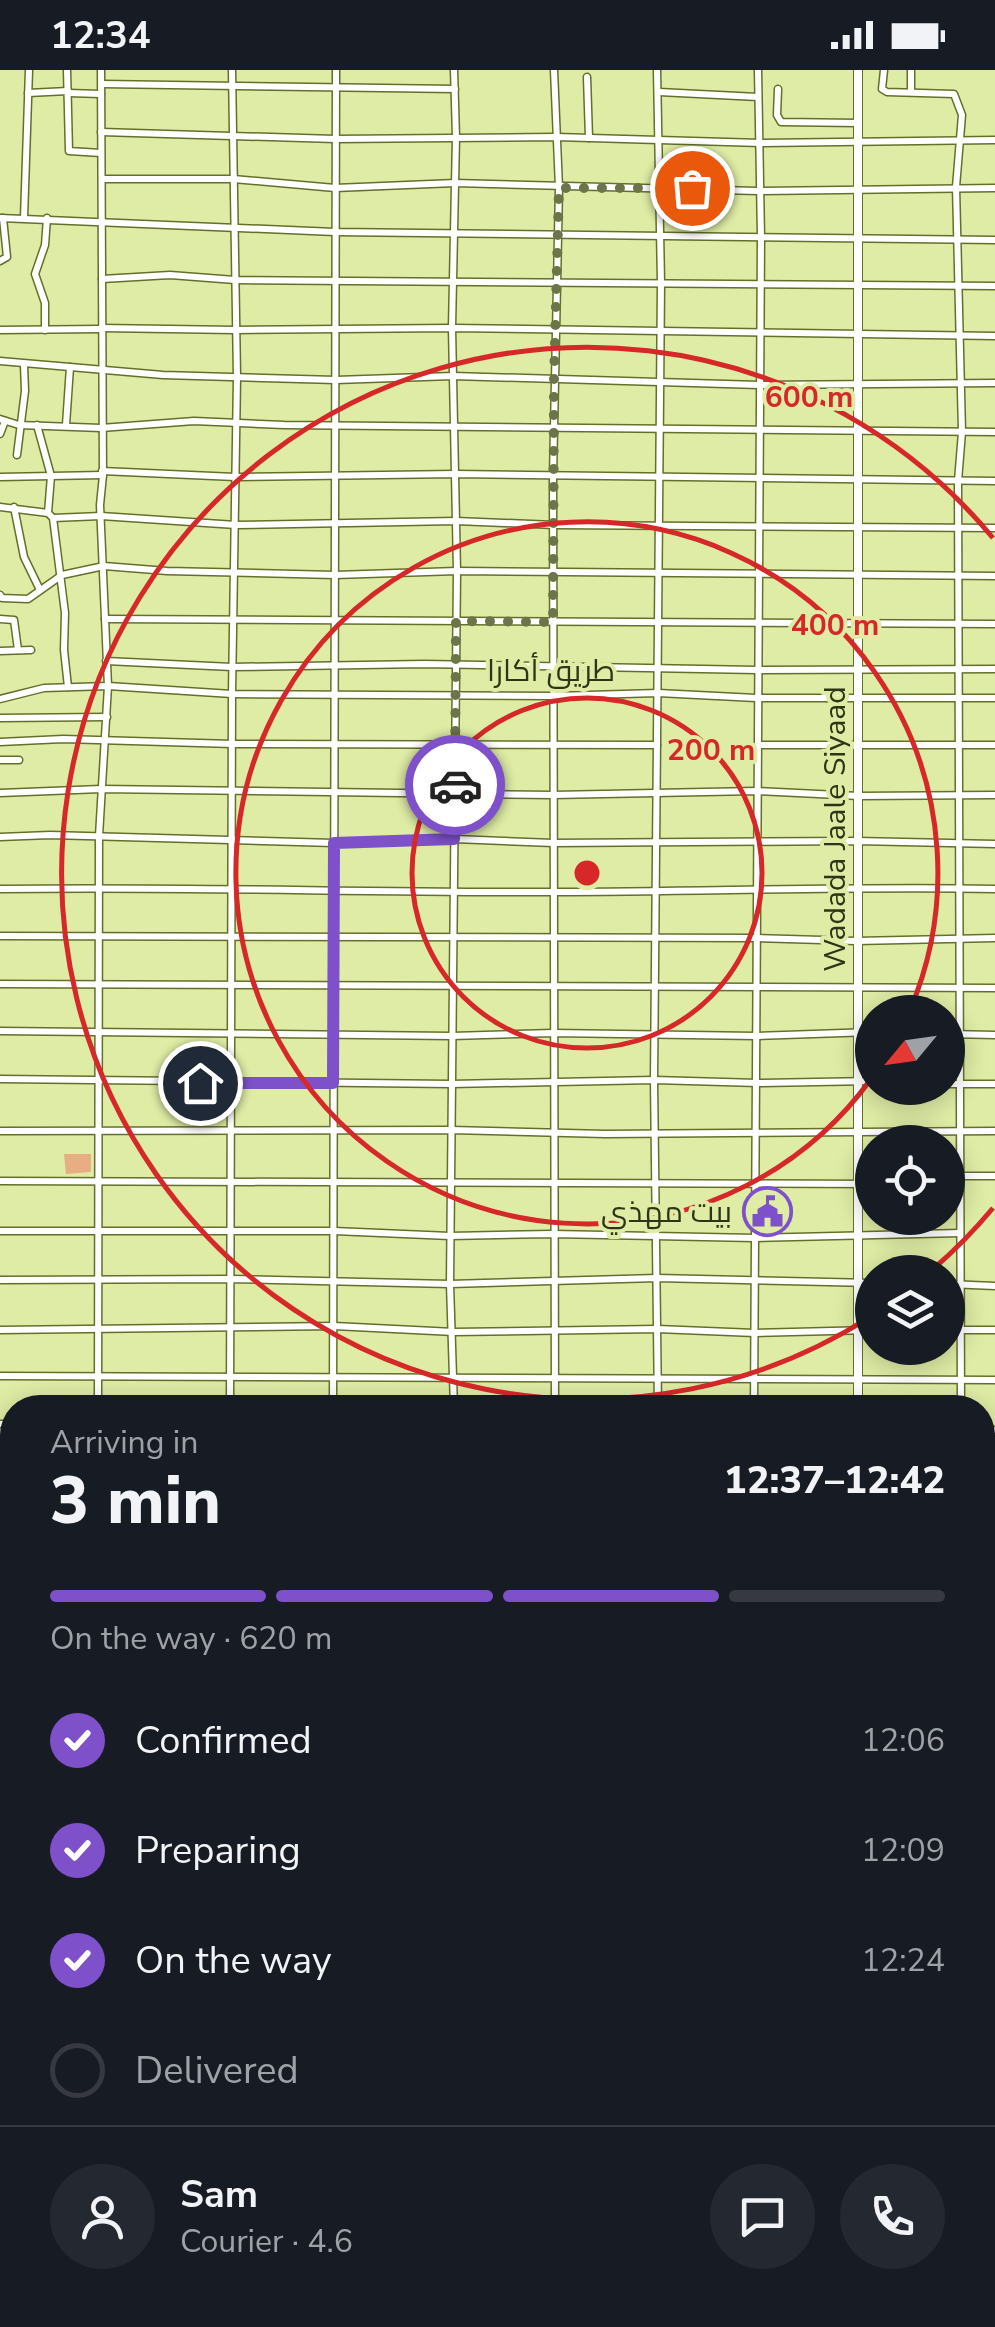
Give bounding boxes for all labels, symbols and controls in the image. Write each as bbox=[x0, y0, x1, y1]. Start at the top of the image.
text: 12:34 bbox=[50, 10, 151, 61]
pin bbox=[650, 146, 735, 231]
icon: bag bbox=[665, 161, 720, 216]
text: 600 m bbox=[765, 377, 853, 418]
text: 400 m bbox=[791, 605, 879, 646]
street label: طريق أكارا bbox=[487, 651, 615, 692]
street label: Wadada Jaale Siyaad bbox=[815, 686, 856, 972]
text: 200 m bbox=[667, 730, 755, 771]
courier bbox=[405, 735, 505, 835]
icon: car bbox=[428, 758, 483, 813]
centre of rings bbox=[569, 855, 605, 891]
north arrow bbox=[855, 995, 965, 1105]
map controls bbox=[855, 995, 965, 1365]
pin bbox=[158, 1041, 243, 1126]
icon: home bbox=[173, 1056, 228, 1111]
button: locate bbox=[855, 1125, 965, 1235]
public building icon: بيت مهذي bbox=[741, 1186, 793, 1238]
place label: بيت مهذي bbox=[601, 1192, 732, 1235]
button: layers bbox=[855, 1255, 965, 1365]
text: Arriving in bbox=[50, 1421, 198, 1464]
text: 12:37–12:42 bbox=[724, 1455, 945, 1506]
text: 3 min bbox=[50, 1457, 221, 1546]
text: On the way · 620 m bbox=[50, 1617, 332, 1660]
icon: check bbox=[50, 1713, 105, 1768]
text: Confirmed bbox=[135, 1715, 312, 1766]
text: 12:06 bbox=[861, 1719, 945, 1762]
icon: check bbox=[50, 1823, 105, 1878]
text: Preparing bbox=[135, 1825, 301, 1876]
text: 12:09 bbox=[861, 1829, 945, 1872]
icon: check bbox=[50, 1933, 105, 1988]
text: On the way bbox=[135, 1935, 331, 1986]
text: 12:24 bbox=[861, 1939, 945, 1982]
text: Delivered bbox=[135, 2045, 299, 2096]
button: person bbox=[50, 2164, 155, 2269]
button: chat bbox=[710, 2164, 815, 2269]
button: phone bbox=[840, 2164, 945, 2269]
text: Sam bbox=[180, 2169, 258, 2220]
text: Courier · 4.6 bbox=[180, 2220, 353, 2263]

